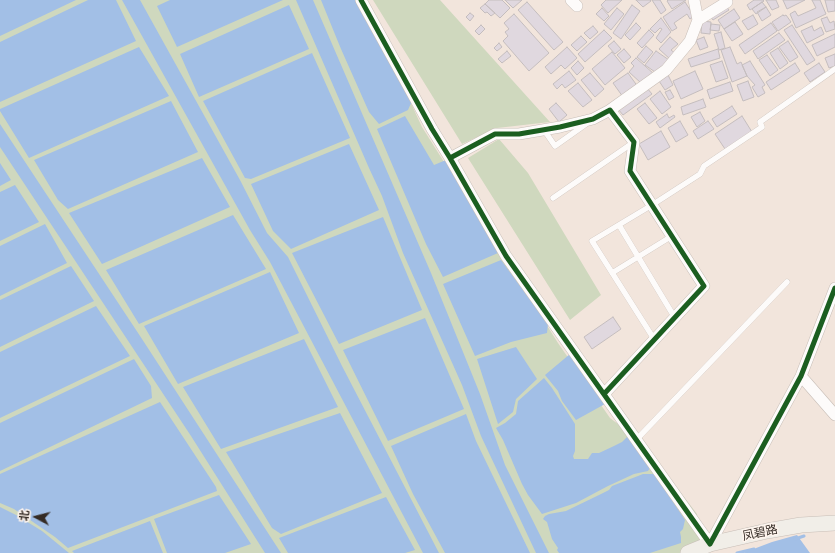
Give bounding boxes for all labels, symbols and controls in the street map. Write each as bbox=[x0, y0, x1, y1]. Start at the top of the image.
north arrow bbox=[16, 497, 56, 537]
text: 北 bbox=[16, 509, 32, 522]
street label: 凤碧路 bbox=[741, 522, 779, 544]

